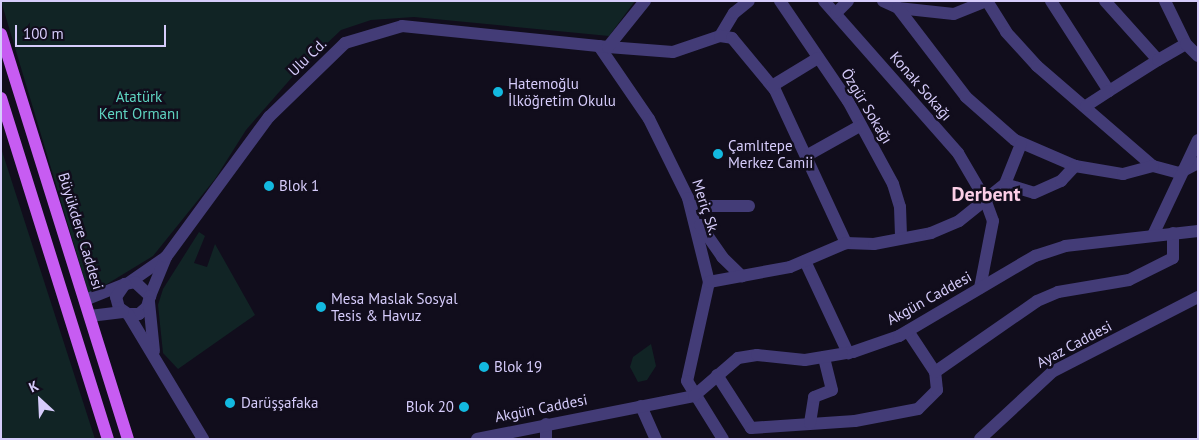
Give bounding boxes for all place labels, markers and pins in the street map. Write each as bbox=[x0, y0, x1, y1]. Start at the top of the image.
place label: Hatemoğlu İlköğretim Okulu bbox=[508, 74, 616, 109]
marker: Hatemoğlu İlköğretim Okulu bbox=[492, 86, 504, 98]
place label: Çamlıtepe Merkez Camii bbox=[728, 136, 814, 171]
marker: Çamlıtepe Merkez Camii bbox=[712, 148, 724, 160]
place label: Blok 1 bbox=[279, 177, 320, 195]
marker: Blok 1 bbox=[263, 180, 275, 192]
place label: Mesa Maslak Sosyal Tesis & Havuz bbox=[331, 289, 458, 324]
marker: Mesa Maslak Sosyal Tesis & Havuz bbox=[315, 301, 327, 313]
place label: Blok 19 bbox=[494, 358, 543, 376]
marker: Blok 19 bbox=[478, 361, 490, 373]
place label: Darüşşafaka bbox=[241, 394, 318, 412]
marker: Darüşşafaka bbox=[223, 396, 237, 410]
place label: Blok 20 bbox=[405, 398, 454, 416]
marker: Blok 20 bbox=[458, 401, 470, 413]

